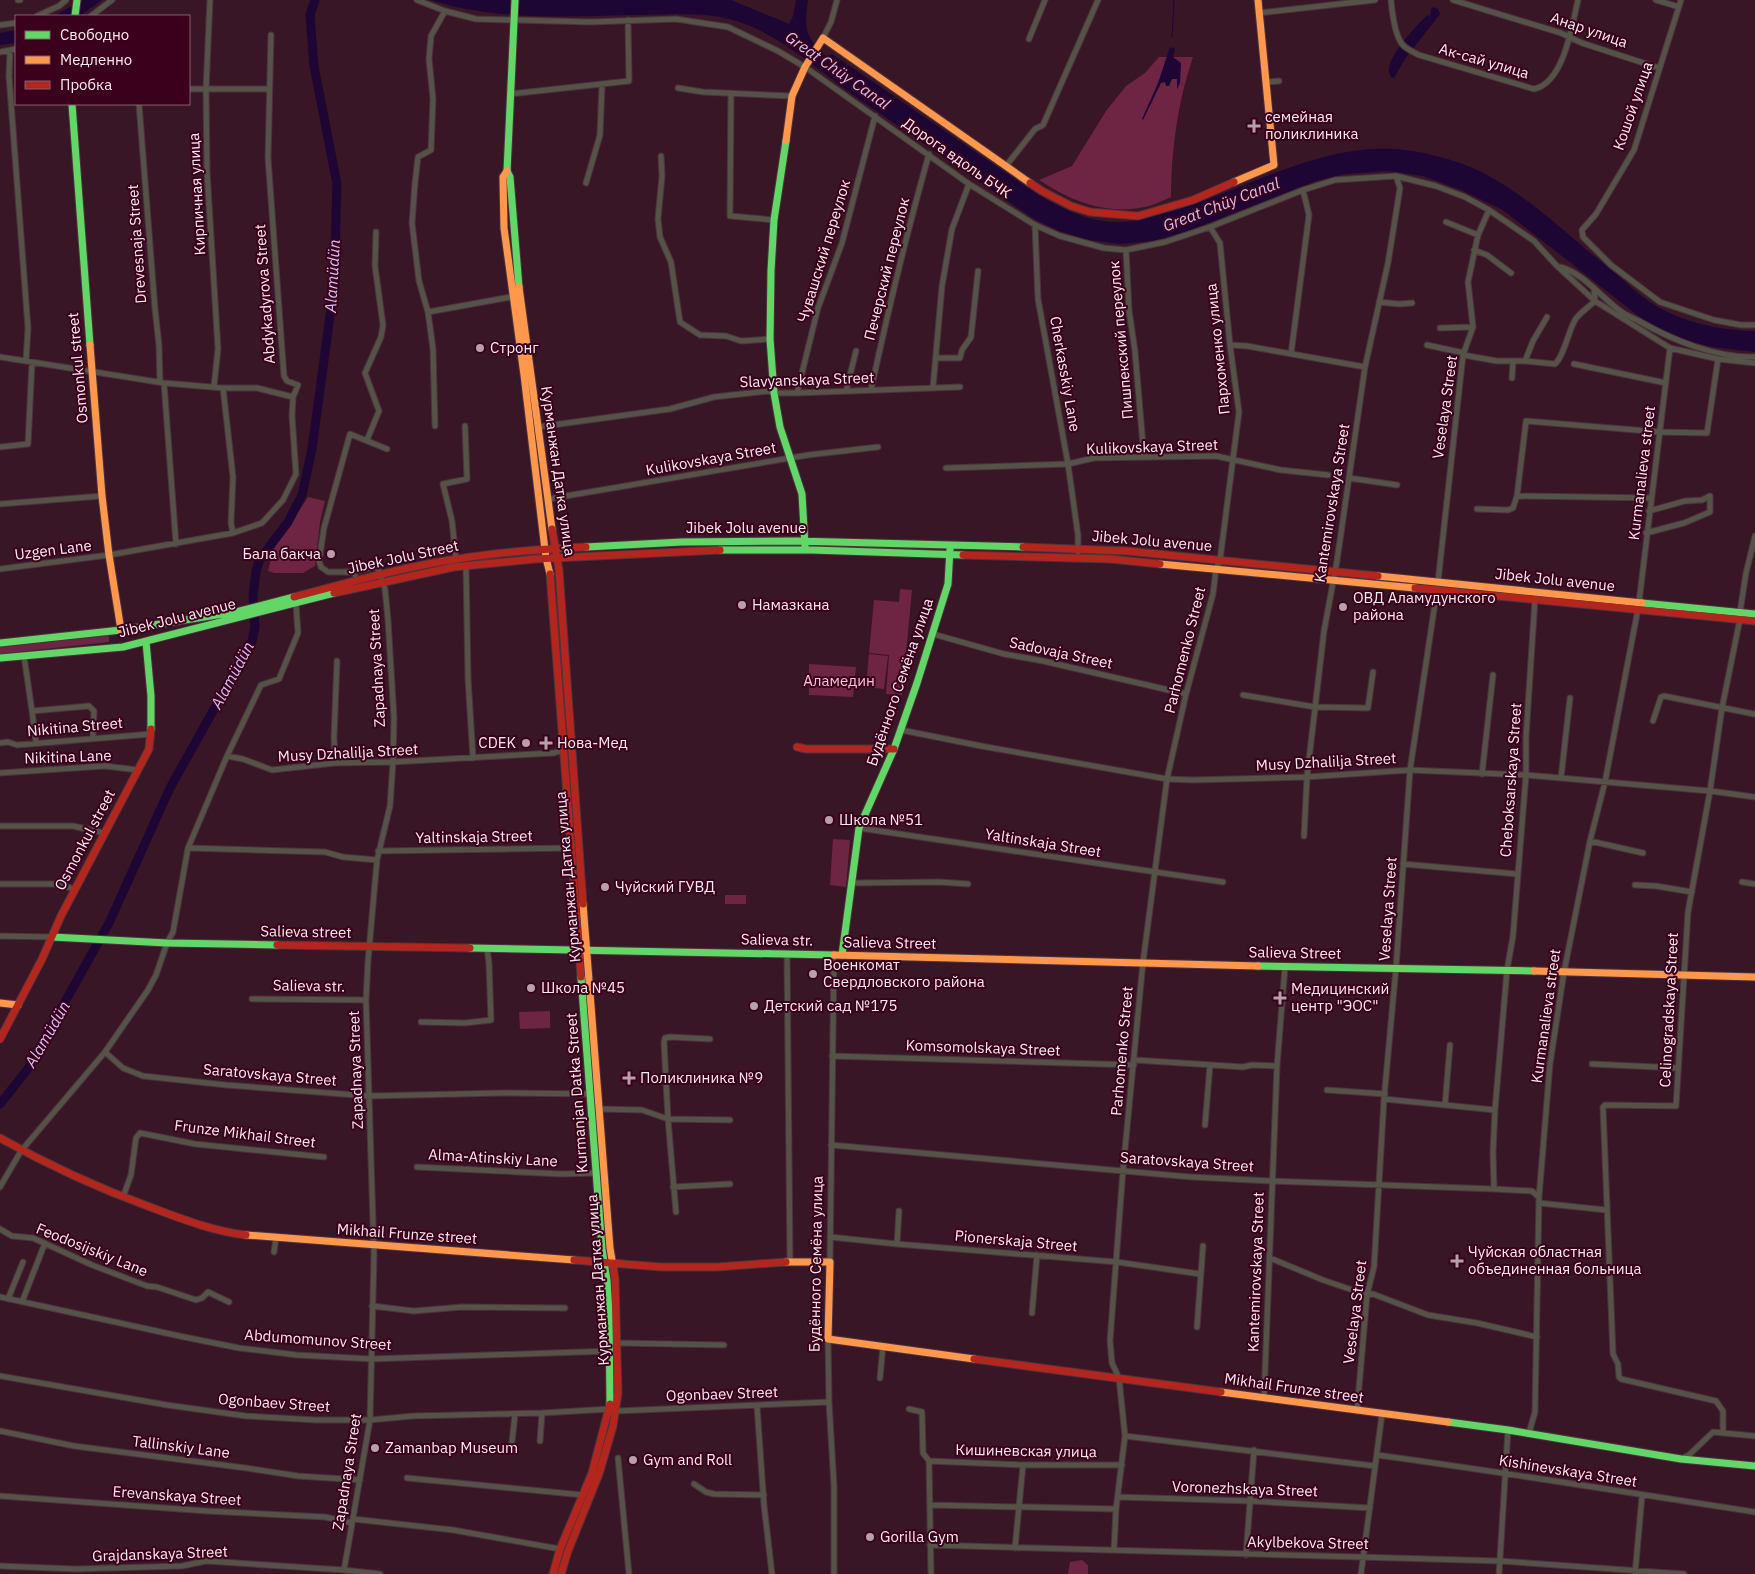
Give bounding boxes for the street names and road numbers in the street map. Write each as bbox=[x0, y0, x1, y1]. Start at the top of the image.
street label: Анар улица bbox=[1548, 7, 1630, 52]
street label: Ак-сай улица bbox=[1437, 39, 1531, 82]
street label: Кошой улица bbox=[1609, 59, 1657, 153]
street label: Дорога вдоль БЧК bbox=[899, 113, 1015, 202]
street label: Кирпичная улица bbox=[184, 132, 209, 256]
street label: Чувашский переулок bbox=[793, 177, 854, 325]
street label: Drevesnaja Street bbox=[123, 184, 150, 304]
street label: Печерский переулок bbox=[860, 195, 913, 342]
street label: Abdykadyrova Street bbox=[250, 223, 279, 365]
street label: Пишпекский переулок bbox=[1104, 260, 1137, 420]
street label: Пархоменко улица bbox=[1201, 283, 1234, 416]
street label: Osmonkul street bbox=[63, 312, 92, 424]
street label: Cherkasskiy Lane bbox=[1046, 315, 1085, 433]
street label: Veselaya Street bbox=[1428, 354, 1461, 460]
street label: Slavyanskaya Street bbox=[739, 368, 875, 391]
street label: Курманжан Датка улица bbox=[537, 385, 580, 557]
street label: Kurmanalieva street bbox=[1624, 405, 1659, 541]
street label: Kantemirovskaya Street bbox=[1310, 422, 1353, 584]
street label: Kulikovskaya Street bbox=[1086, 435, 1218, 458]
street label: Kulikovskaya Street bbox=[644, 438, 778, 479]
street label: Jibek Jolu avenue bbox=[686, 518, 806, 537]
street label: Jibek Jolu avenue bbox=[1091, 526, 1213, 555]
street label: Uzgen Lane bbox=[13, 535, 93, 564]
street label: Jibek Jolu Street bbox=[346, 535, 460, 578]
street label: Jibek Jolu avenue bbox=[1494, 564, 1616, 595]
street label: Parhomenko Street bbox=[1160, 585, 1209, 715]
street label: Jibek Jolu avenue bbox=[116, 594, 238, 641]
street label: Будённого Семёна улица bbox=[862, 595, 937, 768]
street label: Zapadnaya Street bbox=[364, 608, 389, 728]
street label: Sadovaja Street bbox=[1008, 632, 1115, 673]
street label: Cheboksarskaya Street bbox=[1496, 702, 1525, 858]
street label: Nikitina Street bbox=[26, 713, 124, 740]
street label: Musy Dzhalilja Street bbox=[277, 739, 419, 766]
street label: Nikitina Lane bbox=[24, 745, 112, 768]
street label: Musy Dzhalilja Street bbox=[1255, 748, 1397, 775]
street label: Osmonkul street bbox=[50, 786, 119, 893]
street label: Курманжан Датка улица bbox=[551, 791, 584, 963]
street label: Yaltinskaja Street bbox=[984, 824, 1102, 861]
street label: Yaltinskaja Street bbox=[415, 826, 533, 847]
street label: Veselaya Street bbox=[1374, 856, 1401, 962]
street label: Salieva street bbox=[260, 921, 352, 942]
street label: Salieva str. bbox=[741, 929, 813, 950]
street label: Salieva Street bbox=[844, 932, 936, 953]
street label: Celinogradskaya Street bbox=[1655, 932, 1682, 1088]
street label: Salieva Street bbox=[1249, 942, 1341, 963]
street label: Kurmanalieva street bbox=[1527, 948, 1564, 1084]
street label: Salieva str. bbox=[273, 975, 345, 996]
street label: Parhomenko Street bbox=[1106, 985, 1137, 1117]
street label: Zapadnaya Street bbox=[344, 1010, 367, 1130]
street label: Kurmanjan Datka Street bbox=[561, 1012, 592, 1174]
street label: Komsomolskaya Street bbox=[905, 1035, 1061, 1060]
street label: Saratovskaya Street bbox=[202, 1059, 338, 1090]
street label: Frunze Mikhail Street bbox=[173, 1115, 317, 1152]
street label: Alma-Atinskiy Lane bbox=[428, 1145, 558, 1170]
street label: Saratovskaya Street bbox=[1119, 1147, 1255, 1176]
street label: Будённого Семёна улица bbox=[804, 1176, 827, 1352]
street label: Kantemirovskaya Street bbox=[1243, 1192, 1268, 1352]
street label: Курманжан Датка улица bbox=[582, 1194, 613, 1366]
street label: Feodosijskiy Lane bbox=[34, 1218, 151, 1281]
street label: Mikhail Frunze street bbox=[336, 1219, 478, 1248]
street label: Pionerskaja Street bbox=[954, 1226, 1078, 1255]
street label: Veselaya Street bbox=[1339, 1259, 1370, 1365]
street label: Abdumomunov Street bbox=[244, 1325, 392, 1354]
street label: Mikhail Frunze street bbox=[1223, 1368, 1365, 1407]
street label: Ogonbaev Street bbox=[666, 1382, 778, 1405]
street label: Ogonbaev Street bbox=[217, 1389, 331, 1416]
street label: Zapadnaya Street bbox=[328, 1412, 365, 1532]
street label: Tallinskiy Lane bbox=[131, 1431, 231, 1462]
street label: Кишиневская улица bbox=[955, 1440, 1097, 1461]
street label: Kishinevskaya Street bbox=[1498, 1450, 1639, 1491]
street label: Voronezhskaya Street bbox=[1172, 1476, 1318, 1501]
street label: Erevanskaya Street bbox=[112, 1482, 242, 1509]
street label: Akylbekova Street bbox=[1247, 1532, 1369, 1553]
street label: Grajdanskaya Street bbox=[92, 1542, 228, 1565]

